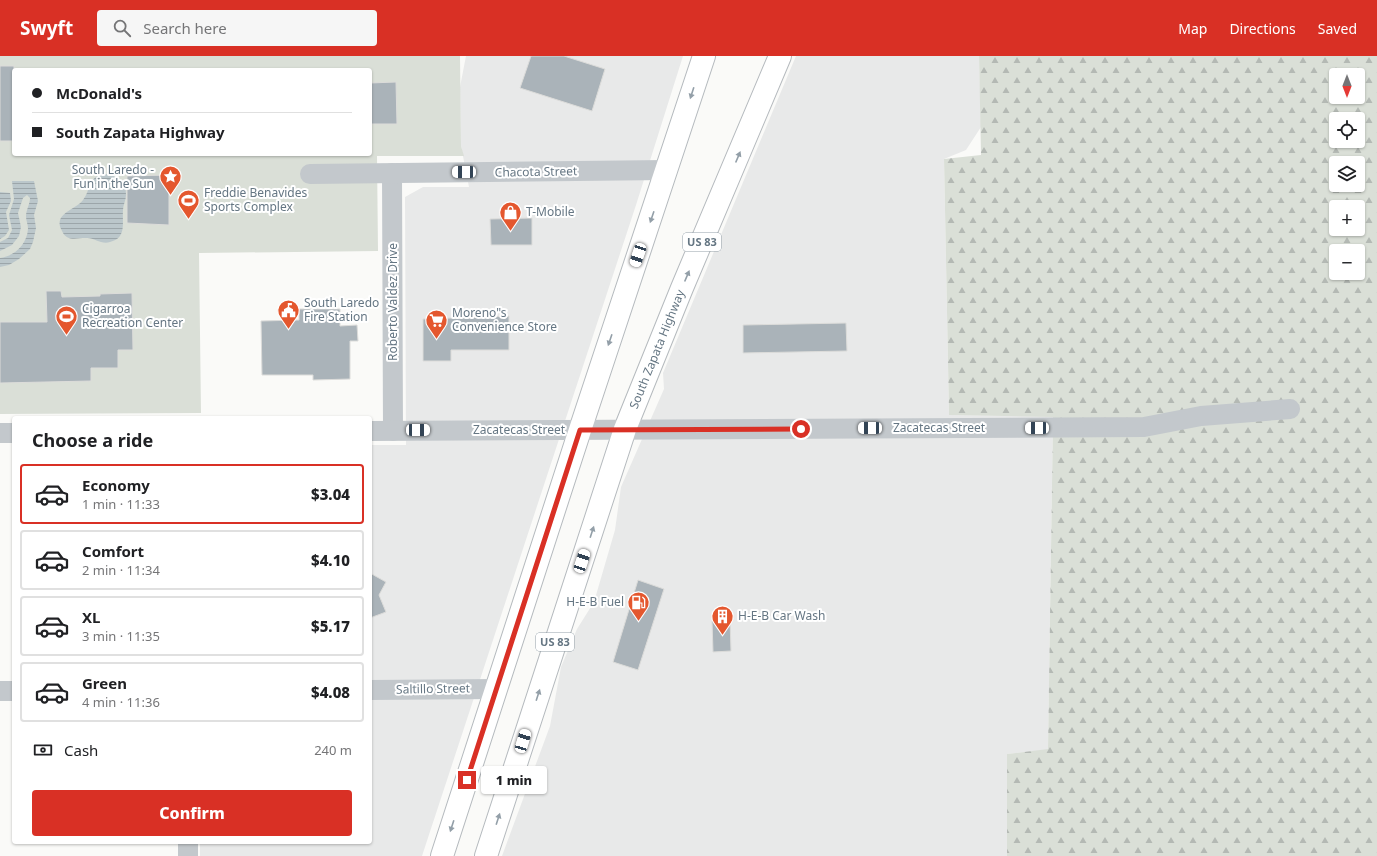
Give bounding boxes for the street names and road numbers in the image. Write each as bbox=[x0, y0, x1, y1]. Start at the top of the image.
street label: Chacota Street bbox=[495, 162, 578, 181]
road number: US 83 bbox=[683, 233, 721, 251]
street label: Roberto Valdez Drive bbox=[384, 243, 401, 361]
street label: South Zapata Highway bbox=[625, 286, 689, 411]
street label: Zacatecas Street bbox=[893, 419, 986, 436]
street label: Zacatecas Street bbox=[473, 421, 566, 438]
road number: US 83 bbox=[536, 633, 574, 651]
street label: Saltillo Street bbox=[396, 679, 471, 698]

